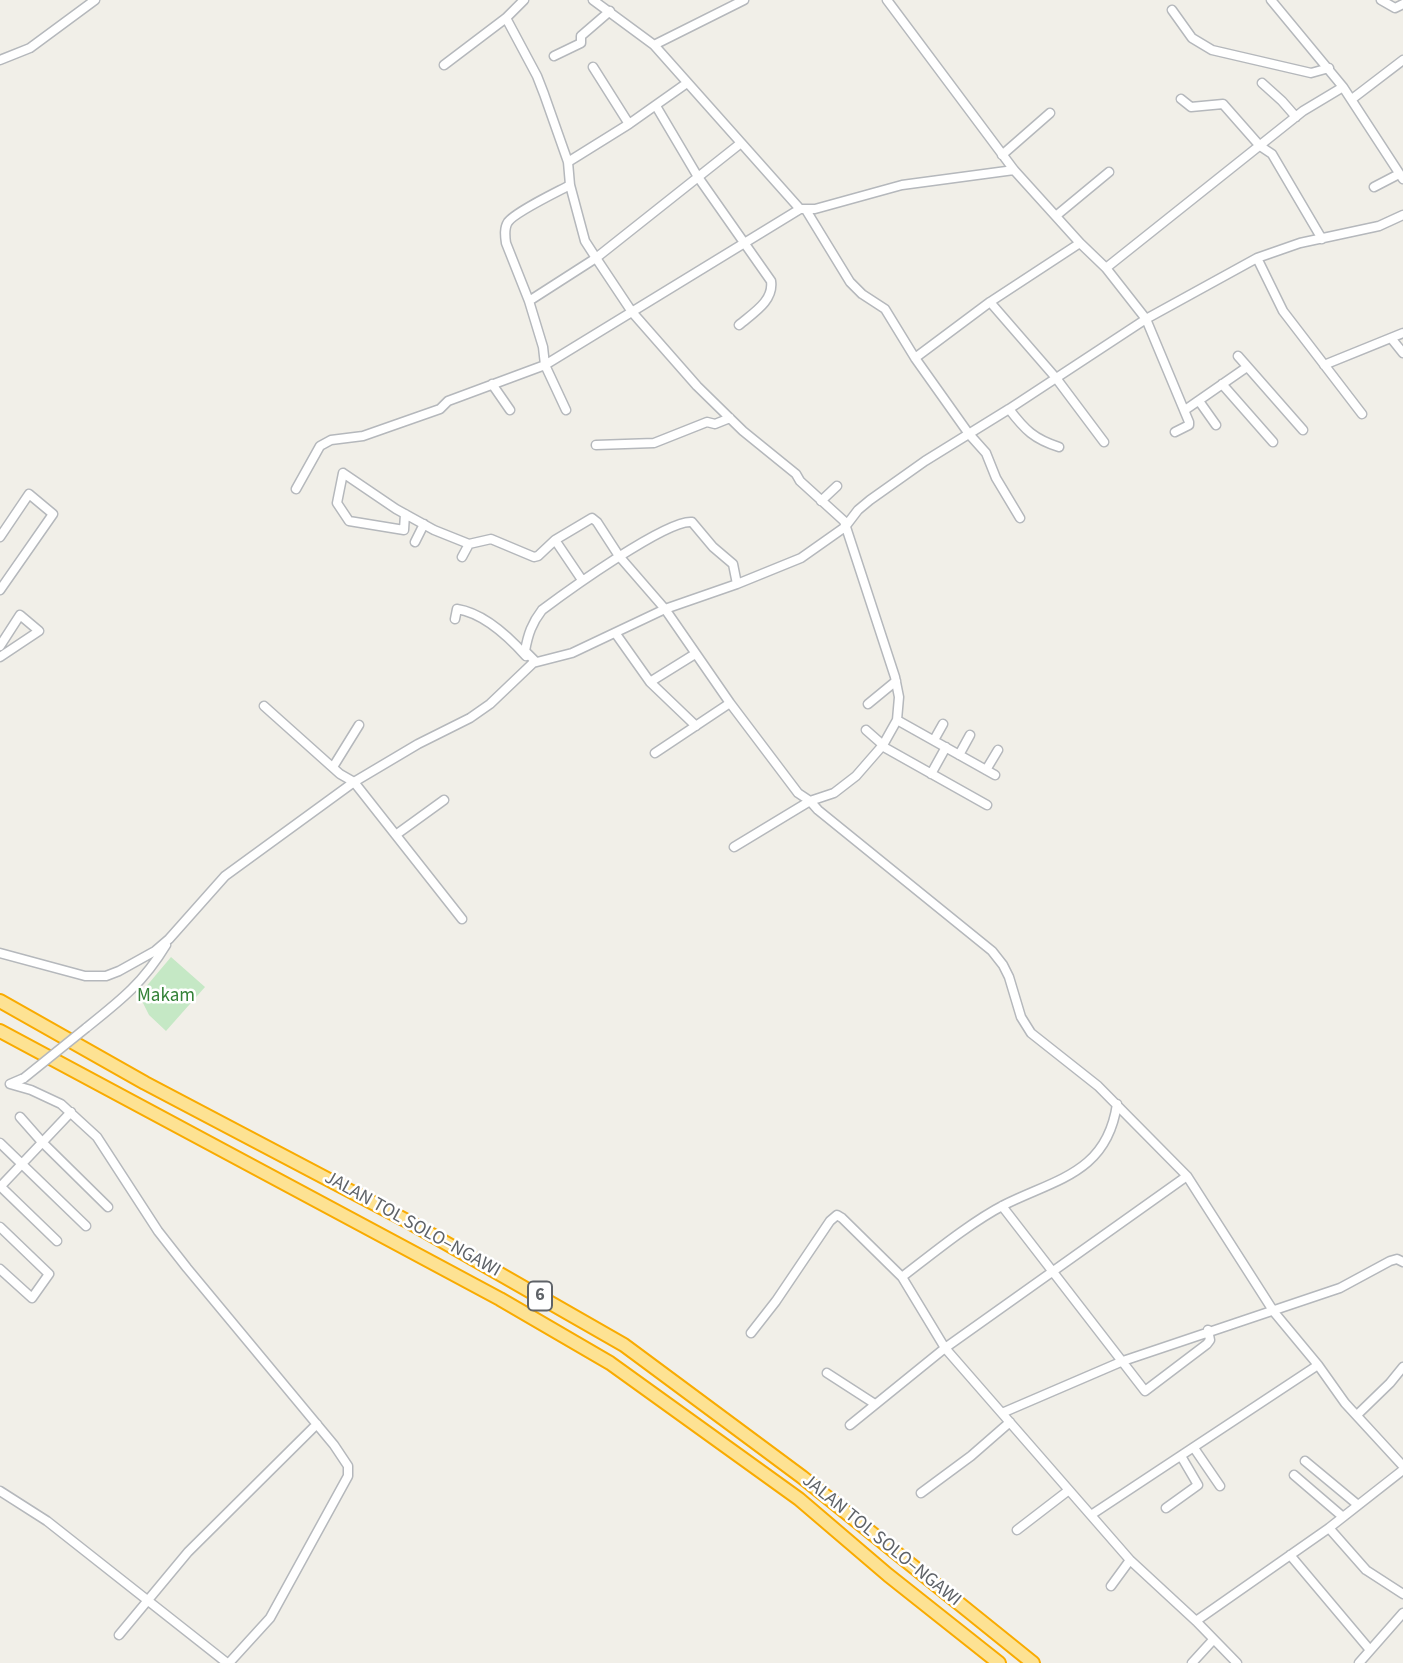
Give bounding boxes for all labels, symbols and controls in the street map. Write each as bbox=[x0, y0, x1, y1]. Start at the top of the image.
park label: Makam bbox=[137, 986, 195, 1008]
street label: JALAN TOL SOLO–NGAWI bbox=[320, 1167, 504, 1283]
road number: 6 bbox=[528, 1282, 552, 1310]
street label: JALAN TOL SOLO–NGAWI bbox=[797, 1470, 965, 1612]

